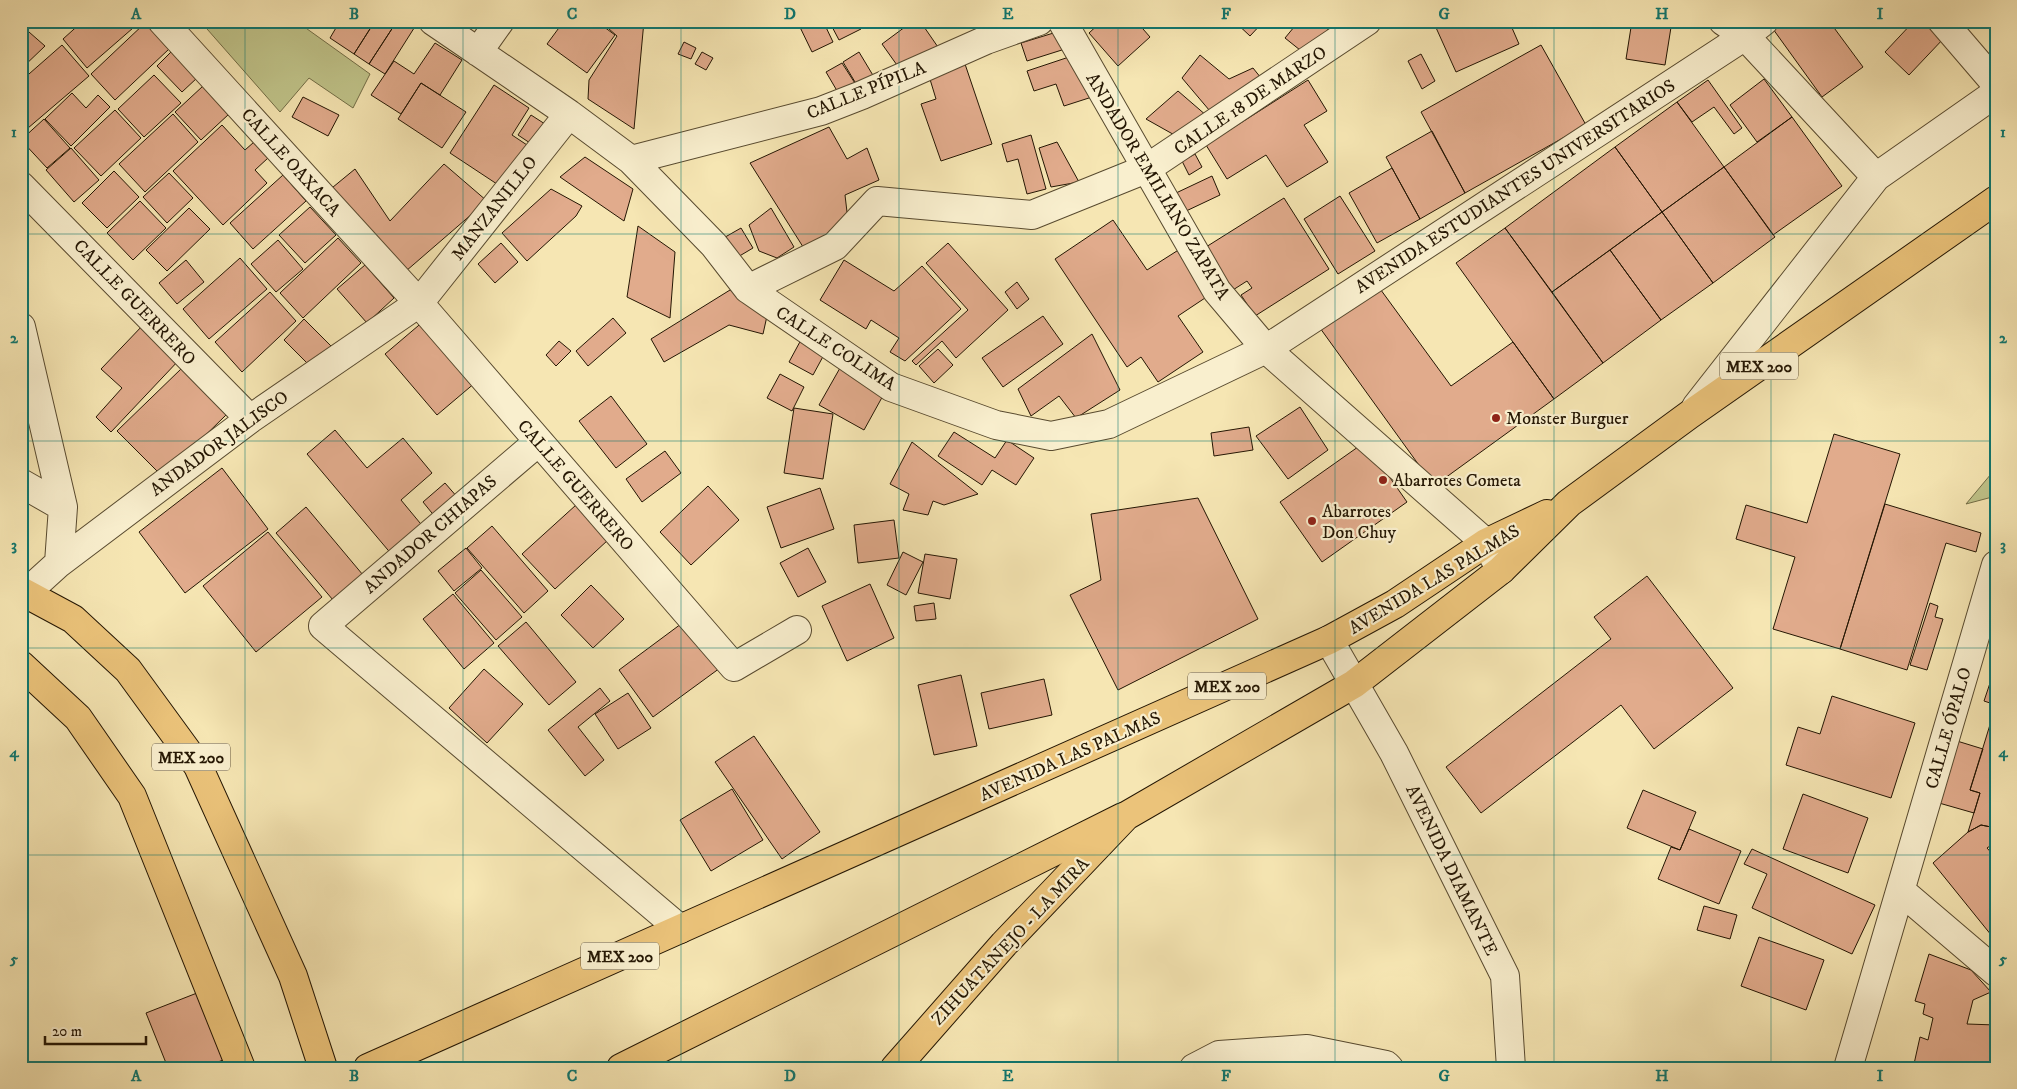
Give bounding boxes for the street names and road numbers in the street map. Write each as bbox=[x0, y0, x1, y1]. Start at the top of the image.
street label: CALLE 18 DE MARZO bbox=[1170, 42, 1331, 160]
street label: CALLE PÍPILA bbox=[803, 56, 930, 125]
street label: ANDADOR EMILIANO ZAPATA bbox=[1081, 69, 1234, 304]
street label: AVENIDA ESTUDIANTES UNIVERSITARIOS bbox=[1351, 75, 1680, 299]
street label: CALLE OAXACA bbox=[236, 104, 345, 222]
street label: MANZANILLO bbox=[447, 152, 542, 265]
street label: CALLE GUERRERO bbox=[69, 235, 200, 370]
street label: CALLE COLIMA bbox=[771, 302, 900, 396]
road number: MEX 200 bbox=[1720, 352, 1798, 380]
street label: ANDADOR JALISCO bbox=[146, 386, 293, 501]
street label: CALLE GUERRERO bbox=[512, 416, 638, 556]
street label: ANDADOR CHIAPAS bbox=[359, 471, 502, 599]
street label: AVENIDA LAS PALMAS bbox=[1345, 520, 1524, 640]
street label: CALLE ÓPALO bbox=[1921, 665, 1977, 792]
road number: MEX 200 bbox=[1188, 672, 1266, 699]
street label: AVENIDA LAS PALMAS bbox=[977, 707, 1164, 807]
road number: MEX 200 bbox=[152, 744, 230, 770]
street label: AVENIDA DIAMANTE bbox=[1400, 782, 1502, 960]
street label: ZIHUATANEJO - LA MIRA bbox=[927, 853, 1095, 1030]
road number: MEX 200 bbox=[581, 942, 659, 969]

